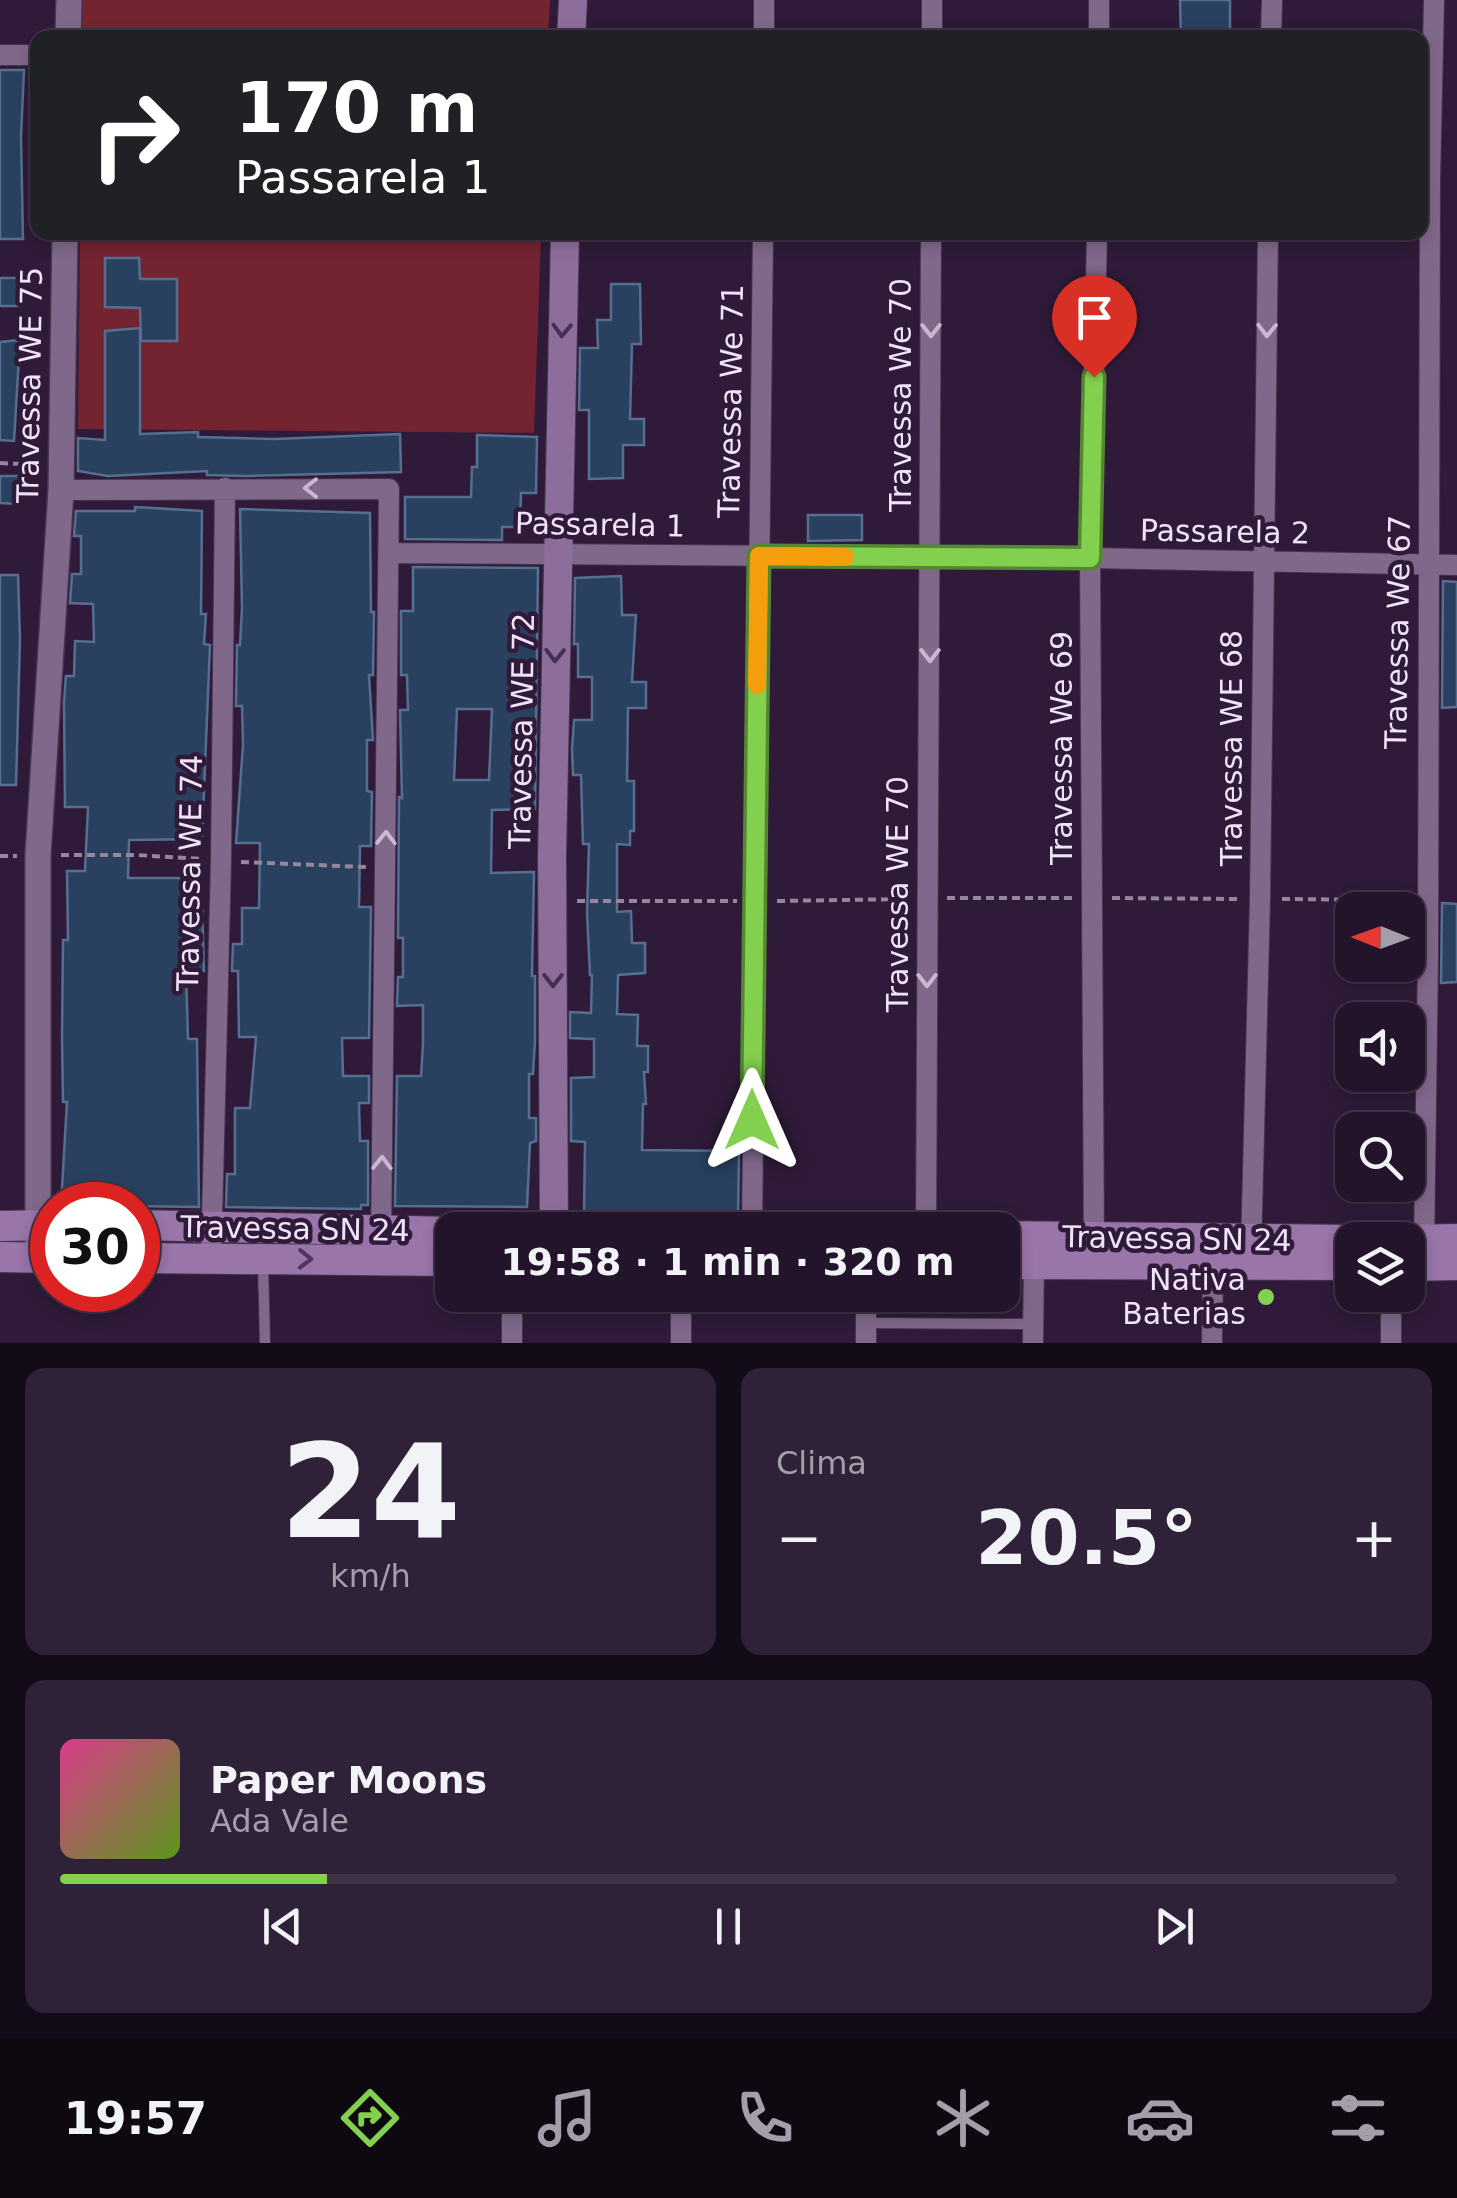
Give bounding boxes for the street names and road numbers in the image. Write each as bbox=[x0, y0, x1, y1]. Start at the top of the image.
street label: Travessa WE 75 bbox=[10, 267, 49, 504]
street label: Travessa We 70 bbox=[883, 278, 918, 513]
street label: Travessa We 71 bbox=[711, 284, 750, 519]
street label: Passarela 1 bbox=[515, 506, 685, 543]
street label: Passarela 2 bbox=[1140, 513, 1310, 550]
street label: Travessa We 67 bbox=[1378, 515, 1417, 750]
street label: Travessa WE 72 bbox=[502, 613, 541, 850]
street label: Travessa WE 68 bbox=[1214, 630, 1249, 867]
street label: Travessa We 69 bbox=[1044, 631, 1079, 866]
street label: Travessa WE 74 bbox=[170, 755, 209, 992]
street label: Travessa WE 70 bbox=[880, 776, 915, 1013]
street label: Travessa SN 24 bbox=[179, 1209, 410, 1248]
street label: Travessa SN 24 bbox=[1061, 1219, 1292, 1258]

